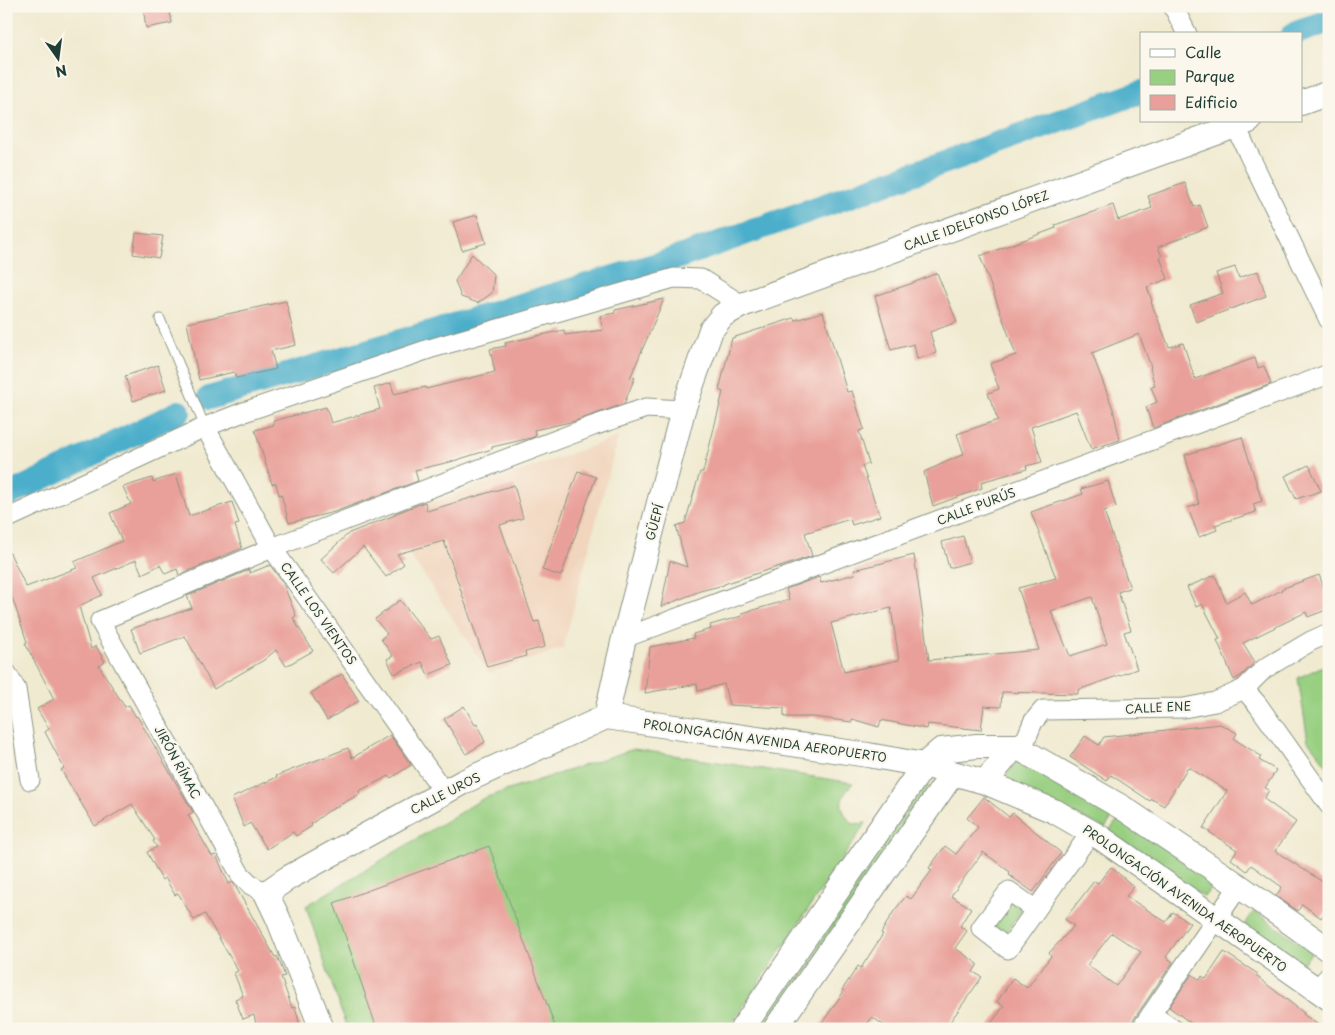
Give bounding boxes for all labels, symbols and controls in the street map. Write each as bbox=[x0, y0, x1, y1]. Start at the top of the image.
north arrow bbox=[32, 32, 82, 82]
legend bbox=[1140, 32, 1302, 122]
text: Calle bbox=[1185, 40, 1222, 63]
text: N bbox=[53, 60, 69, 83]
text: Parque bbox=[1185, 64, 1235, 87]
text: Edificio bbox=[1185, 90, 1238, 113]
street label: CALLE IDELFONSO LÓPEZ bbox=[901, 185, 1051, 255]
street label: CALLE PURÚS bbox=[934, 483, 1018, 529]
street label: GÜEPÍ bbox=[640, 502, 668, 542]
street label: CALLE LOS VIENTOS bbox=[277, 558, 361, 668]
street label: CALLE ENE bbox=[1124, 696, 1192, 718]
street label: PROLONGACIÓN AVENIDA AEROPUERTO bbox=[642, 714, 888, 766]
street label: JIRÓN RÍMAC bbox=[150, 722, 206, 802]
street label: CALLE UROS bbox=[407, 768, 483, 818]
street label: PROLONGACIÓN AVENIDA AEROPUERTO bbox=[1079, 820, 1291, 976]

